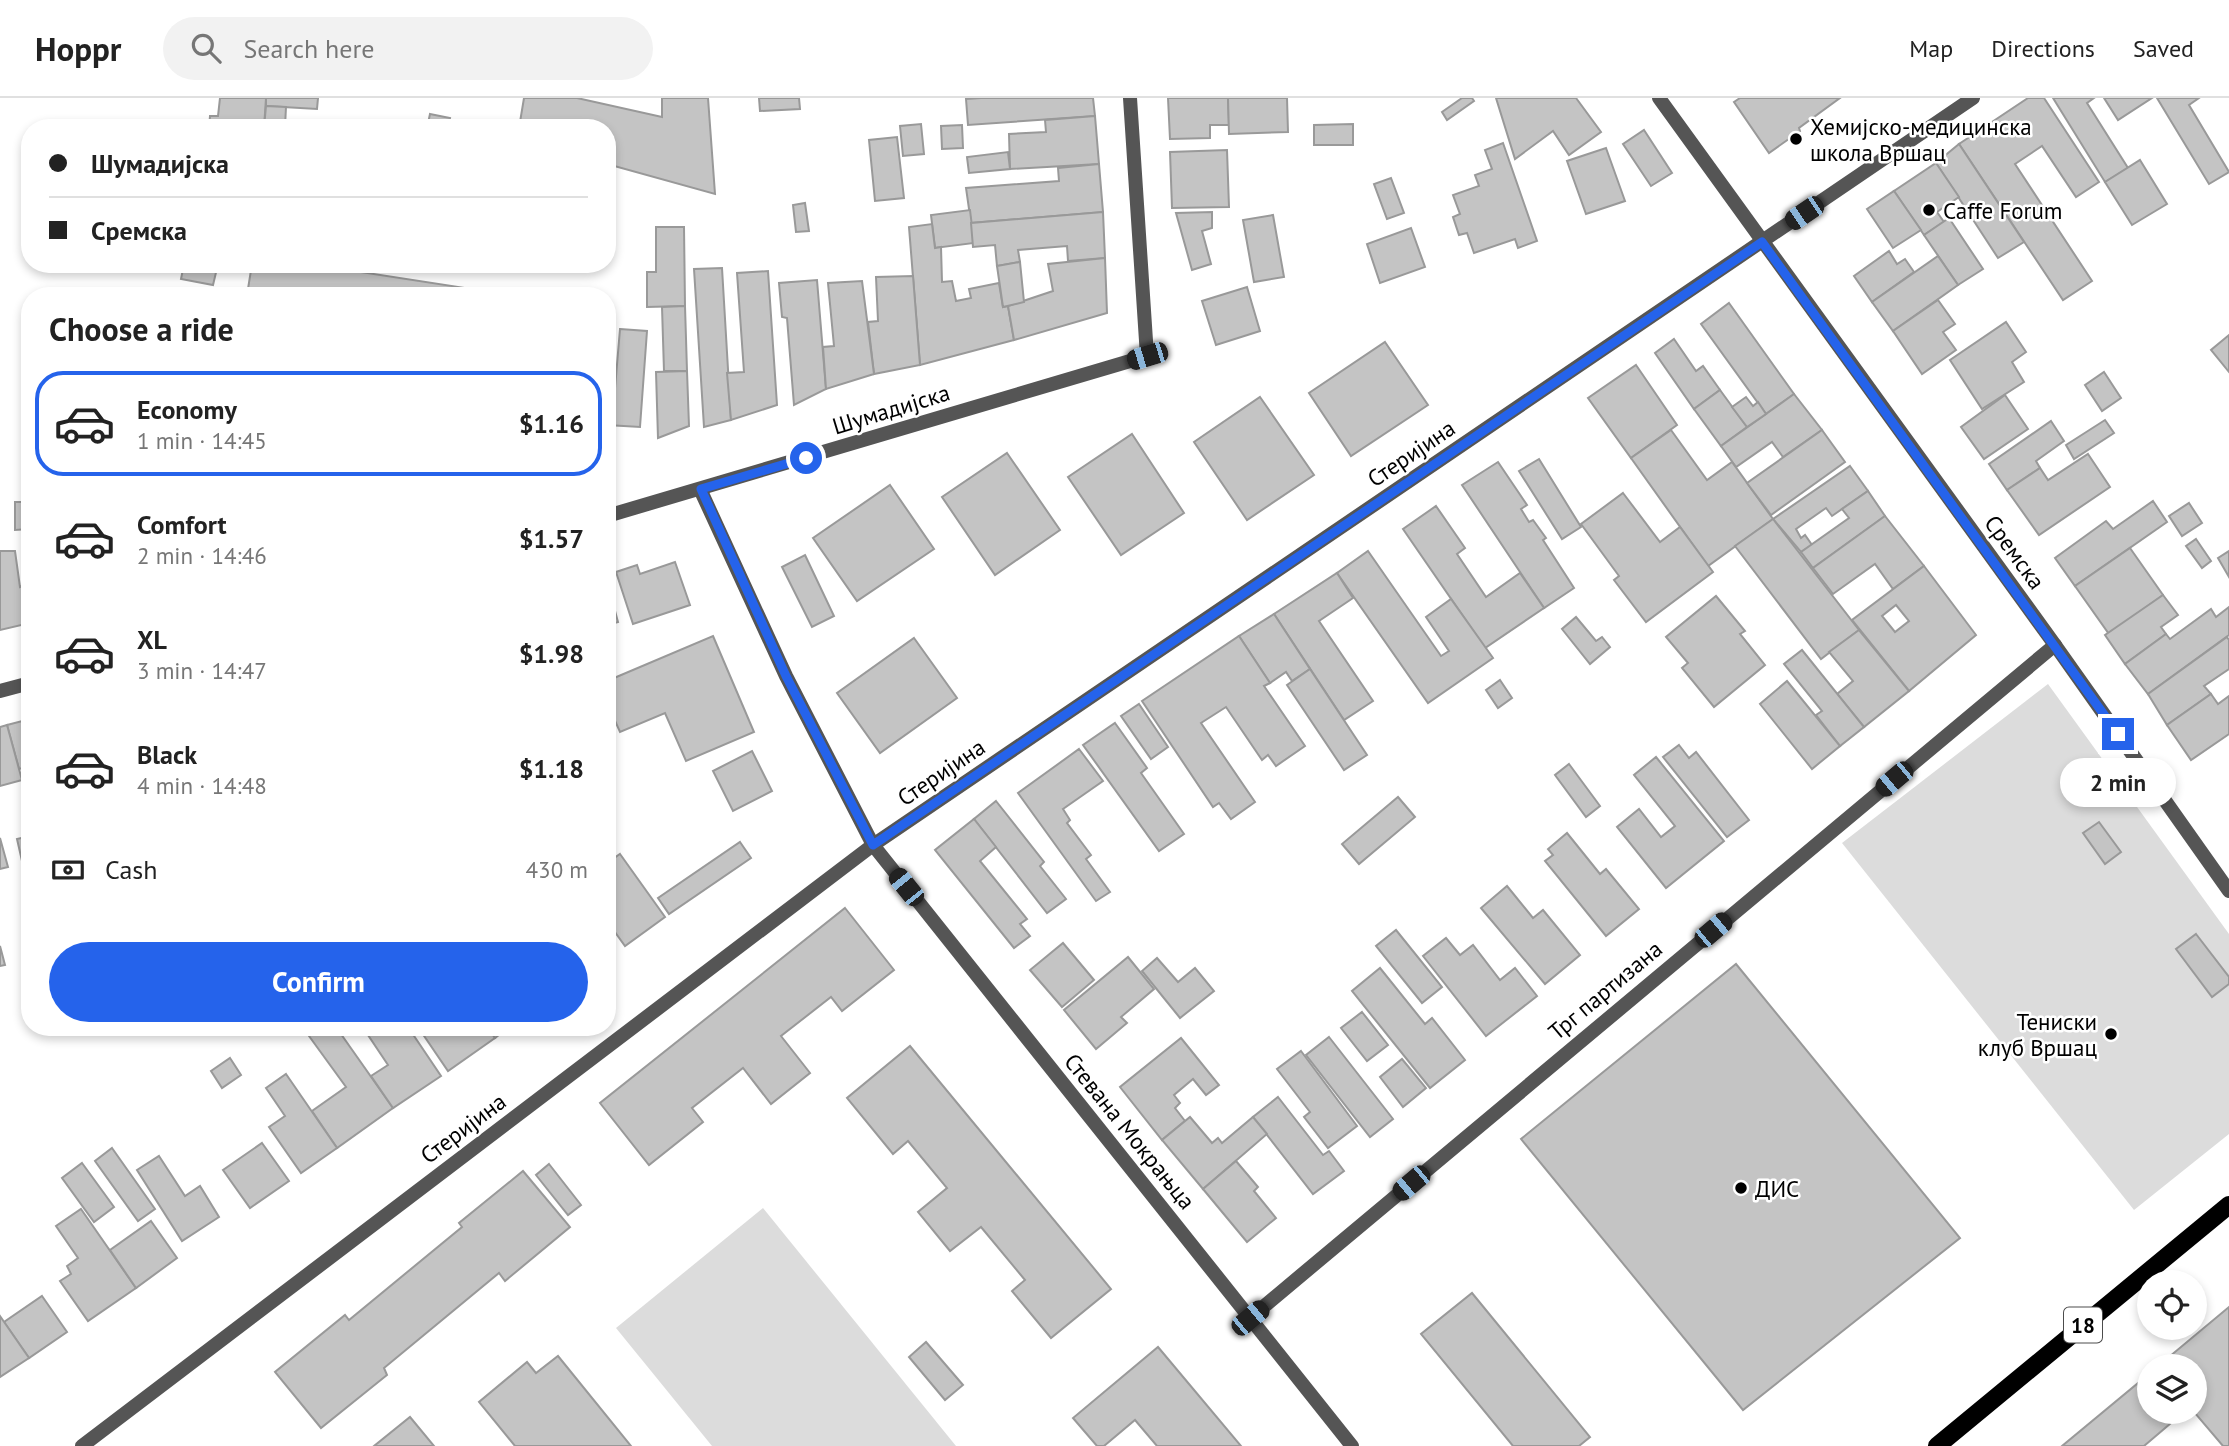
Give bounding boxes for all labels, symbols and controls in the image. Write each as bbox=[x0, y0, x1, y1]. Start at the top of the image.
search box bbox=[163, 17, 653, 80]
text: Hoppr bbox=[35, 27, 121, 70]
icon: search bbox=[187, 29, 225, 67]
text: Search here bbox=[243, 32, 375, 65]
text: Map bbox=[1909, 33, 1953, 64]
text: Directions bbox=[1991, 33, 2095, 64]
text: Saved bbox=[2133, 33, 2194, 64]
place label: Хемијско-медицинска школа Вршац bbox=[1810, 112, 2032, 167]
marker: Хемијско-медицинска школа Вршац bbox=[1788, 131, 1804, 147]
text: Шумадијска bbox=[91, 147, 229, 180]
car bbox=[1781, 193, 1828, 233]
place label: Caffe Forum bbox=[1943, 196, 2063, 225]
marker: Caffe Forum bbox=[1921, 202, 1937, 218]
text: Сремска bbox=[91, 214, 187, 247]
text: Choose a ride bbox=[49, 308, 234, 350]
car bbox=[1124, 340, 1171, 372]
street label: Шумадијска bbox=[829, 377, 953, 441]
icon: car bbox=[53, 392, 116, 455]
text: Economy bbox=[137, 393, 237, 426]
text: $1.16 bbox=[519, 407, 584, 440]
street label: Стеријина bbox=[1362, 413, 1460, 493]
text: 1 min · 14:45 bbox=[137, 426, 267, 455]
route start bbox=[790, 442, 822, 474]
icon: car bbox=[53, 507, 116, 570]
text: Comfort bbox=[137, 508, 227, 541]
street label: Сремска bbox=[1978, 509, 2052, 595]
text: $1.57 bbox=[519, 522, 584, 555]
text: 2 min · 14:46 bbox=[137, 541, 267, 570]
icon: car bbox=[53, 622, 116, 685]
text: XL bbox=[137, 623, 167, 656]
text: $1.98 bbox=[519, 637, 584, 670]
text: 3 min · 14:47 bbox=[137, 656, 267, 685]
route end bbox=[2102, 718, 2134, 750]
street label: Стеријина bbox=[892, 732, 990, 812]
icon: car bbox=[53, 737, 116, 800]
text: Black bbox=[137, 738, 197, 771]
text: $1.18 bbox=[519, 752, 584, 785]
car bbox=[1872, 757, 1917, 801]
callout: 2 min bbox=[2060, 758, 2176, 808]
text: 2 min bbox=[2090, 768, 2146, 797]
text: 4 min · 14:48 bbox=[137, 771, 267, 800]
icon: cash bbox=[49, 851, 87, 889]
text: Cash bbox=[105, 853, 157, 886]
text: 430 m bbox=[526, 855, 588, 884]
car bbox=[885, 864, 928, 910]
car bbox=[1691, 908, 1736, 952]
street label: Трг партизана bbox=[1542, 934, 1668, 1046]
button: Confirm bbox=[49, 942, 588, 1022]
place label: Тениски клуб Вршац bbox=[1978, 1007, 2097, 1062]
marker: Тениски клуб Вршац bbox=[2103, 1026, 2119, 1042]
street label: Стевана Мокрањца bbox=[1058, 1047, 1202, 1215]
street label: Стеријина bbox=[414, 1086, 512, 1170]
car bbox=[1389, 1161, 1434, 1205]
place label: ДИС bbox=[1755, 1174, 1799, 1203]
marker: ДИС bbox=[1733, 1180, 1749, 1196]
map controls bbox=[2137, 1270, 2207, 1424]
button: locate bbox=[2137, 1270, 2207, 1340]
car bbox=[1228, 1296, 1273, 1340]
road number: 18 bbox=[2064, 1308, 2102, 1342]
button: layers bbox=[2137, 1354, 2207, 1424]

